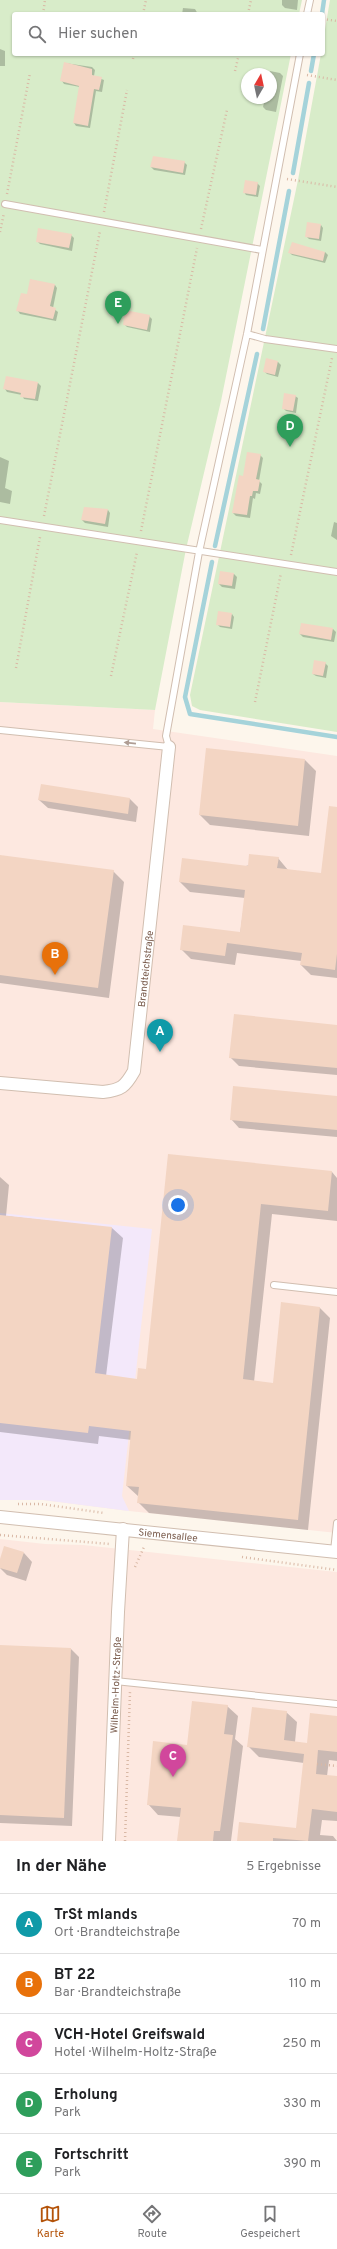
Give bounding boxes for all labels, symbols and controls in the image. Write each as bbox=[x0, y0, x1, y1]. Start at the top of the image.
search box bbox=[12, 12, 325, 56]
icon: search bbox=[26, 23, 48, 45]
text: Hier suchen bbox=[58, 25, 138, 44]
north arrow bbox=[241, 68, 277, 104]
pin: E bbox=[105, 291, 131, 324]
pin: D bbox=[277, 414, 303, 447]
one-way arrow bbox=[124, 740, 136, 746]
street label: Brandteichstraße bbox=[136, 930, 157, 1008]
pin: B bbox=[42, 942, 68, 975]
pin: A bbox=[147, 1019, 173, 1052]
your location bbox=[168, 1195, 188, 1215]
street label: Siemensallee bbox=[138, 1526, 198, 1546]
street label: Wilhelm-Holtz-Straße bbox=[108, 1637, 125, 1734]
pin: C bbox=[160, 1744, 186, 1777]
text: In der Nähe bbox=[16, 1856, 107, 1878]
text: 5 Ergebnisse bbox=[246, 1859, 321, 1875]
text: TrSt mlands bbox=[54, 1906, 138, 1925]
text: A bbox=[24, 1916, 34, 1932]
text: 70 m bbox=[292, 1916, 321, 1932]
text: Ort · Brandteichstraße bbox=[54, 1925, 180, 1941]
text: BT 22 bbox=[54, 1966, 95, 1985]
text: B bbox=[25, 1976, 33, 1992]
text: 110 m bbox=[289, 1976, 321, 1992]
text: Bar · Brandteichstraße bbox=[54, 1985, 181, 2001]
text: VCH-Hotel Greifswald bbox=[54, 2026, 205, 2045]
text: C bbox=[25, 2036, 33, 2052]
text: 250 m bbox=[283, 2036, 321, 2052]
text: Hotel · Wilhelm-Holtz-Straße bbox=[54, 2045, 217, 2061]
text: Erholung bbox=[54, 2086, 118, 2105]
text: D bbox=[24, 2096, 34, 2112]
text: 330 m bbox=[283, 2096, 321, 2112]
text: Park bbox=[54, 2105, 81, 2121]
text: Fortschritt bbox=[54, 2146, 129, 2165]
text: E bbox=[25, 2156, 33, 2172]
text: 390 m bbox=[283, 2156, 321, 2172]
text: Park bbox=[54, 2165, 81, 2181]
tab: Karte bbox=[37, 2203, 64, 2241]
tab: Route bbox=[137, 2203, 167, 2241]
tab: Gespeichert bbox=[240, 2203, 300, 2241]

